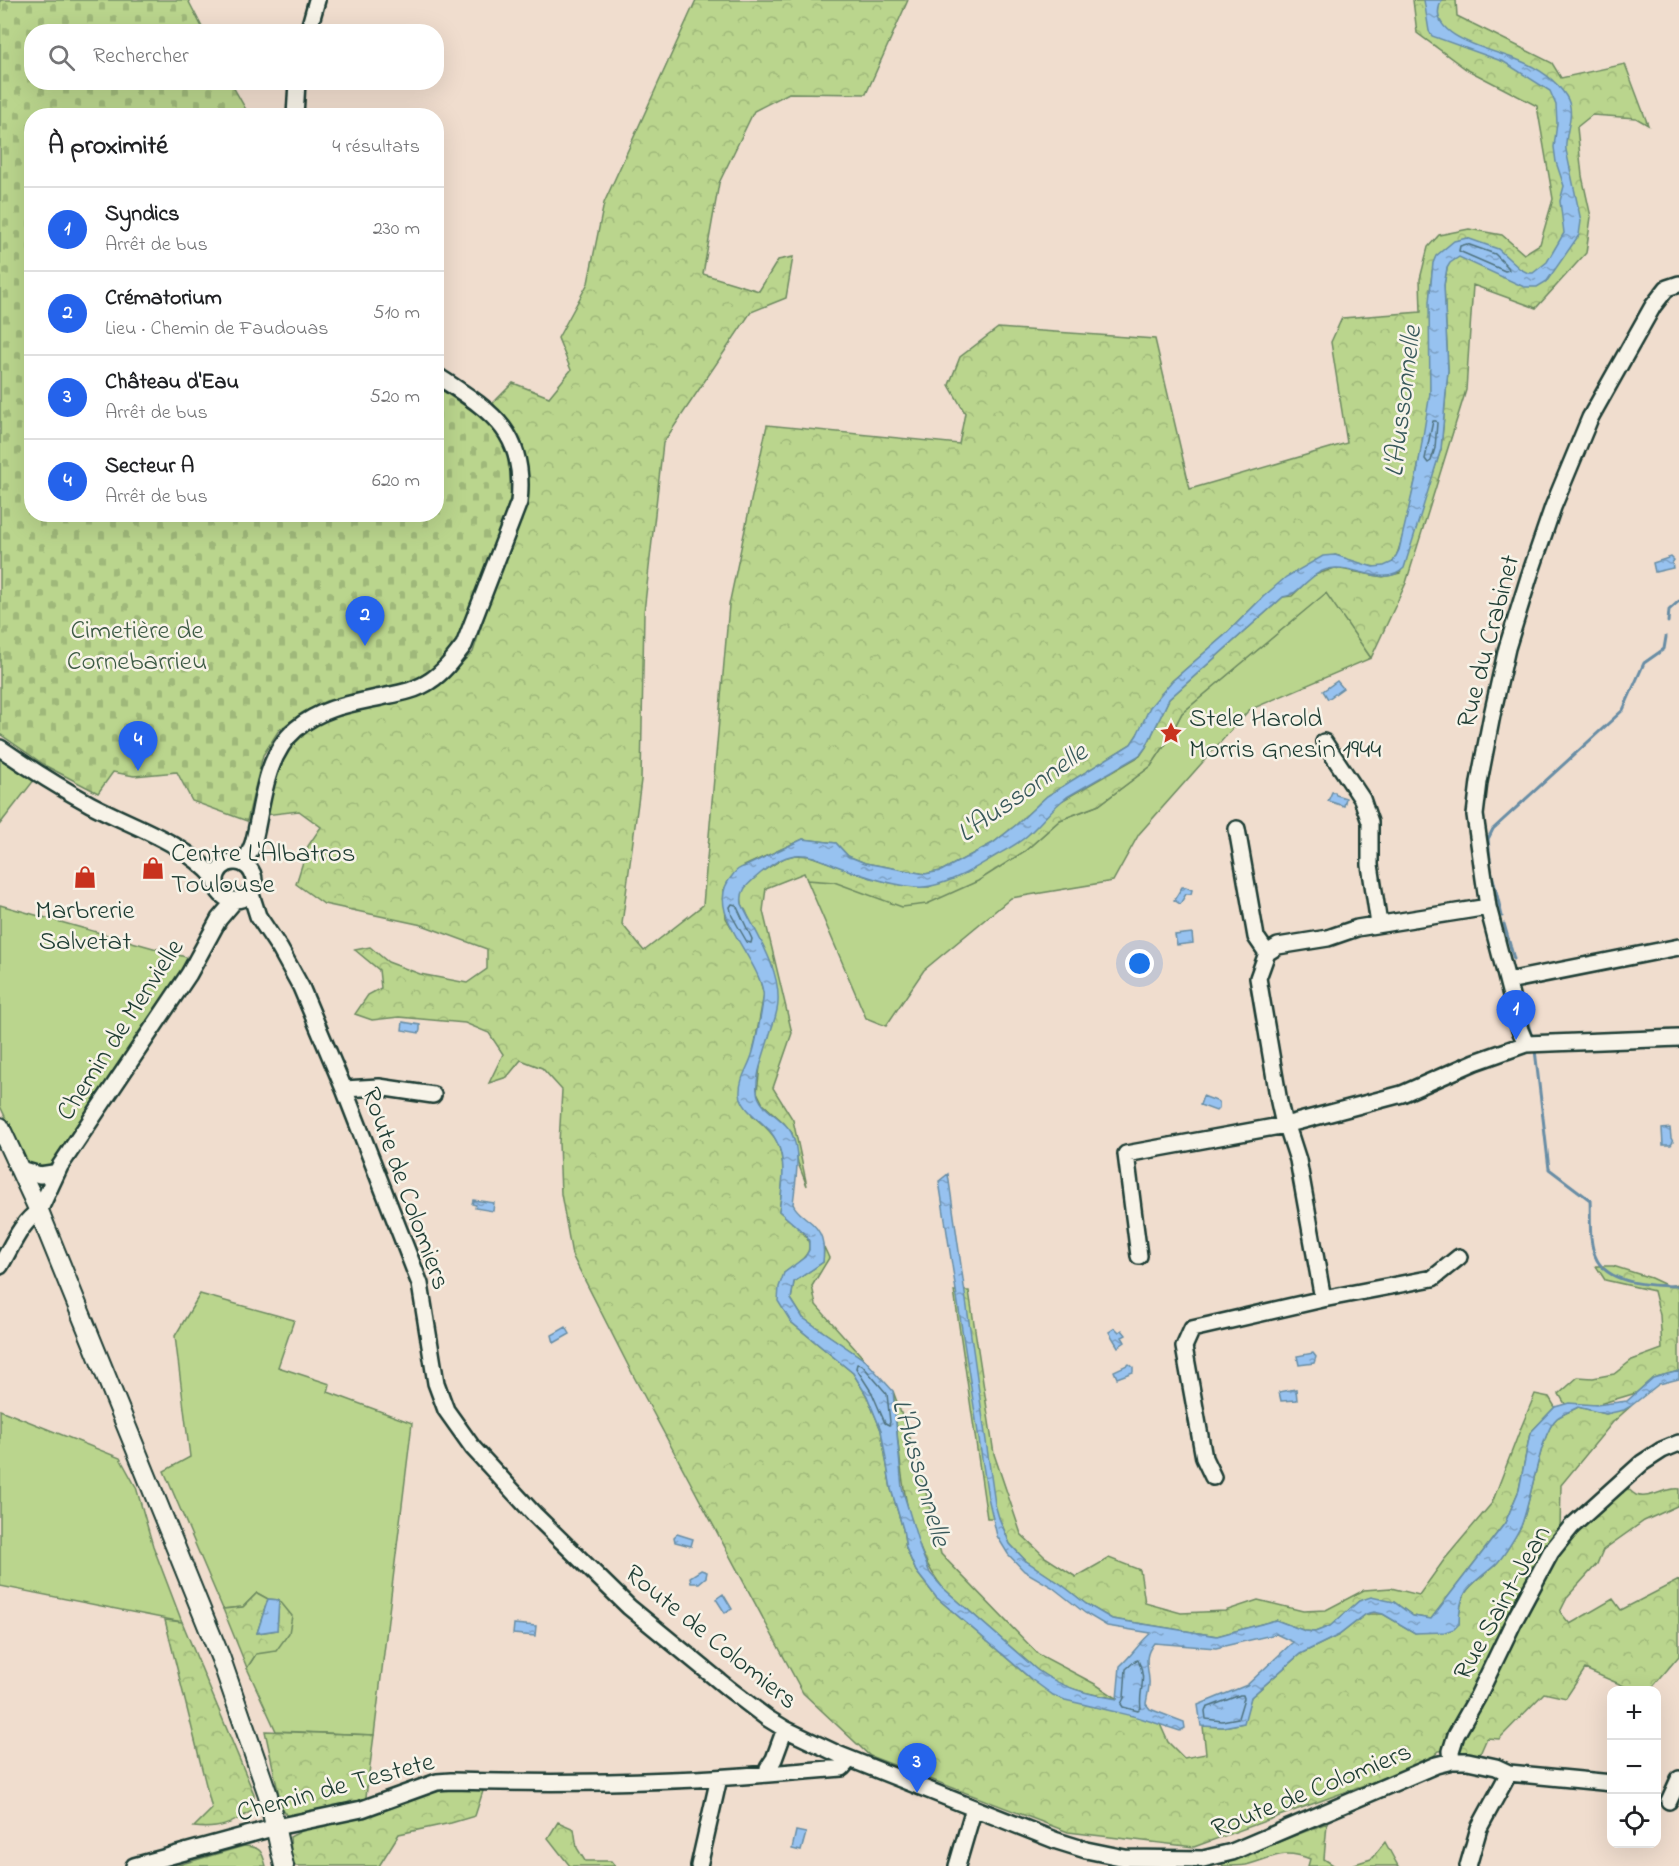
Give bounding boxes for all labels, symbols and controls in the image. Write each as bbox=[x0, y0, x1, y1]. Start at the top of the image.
search box bbox=[24, 24, 444, 90]
icon: search bbox=[45, 41, 78, 74]
text: Rechercher bbox=[93, 41, 189, 73]
text: À proximité bbox=[48, 128, 168, 166]
text: 4 résultats bbox=[332, 133, 420, 162]
text: Syndics bbox=[105, 199, 180, 231]
text: 1 bbox=[64, 215, 71, 244]
text: 230 m bbox=[373, 215, 420, 244]
text: Arrêt de bus bbox=[105, 231, 208, 260]
text: Crématorium bbox=[105, 283, 222, 315]
text: 2 bbox=[63, 299, 72, 328]
text: 510 m bbox=[373, 299, 420, 328]
text: Lieu · Chemin de Faudouas bbox=[105, 315, 328, 344]
water label: L'Aussonnelle bbox=[1375, 322, 1434, 479]
text: Château d'Eau bbox=[105, 367, 239, 399]
text: 3 bbox=[63, 383, 72, 412]
text: 520 m bbox=[369, 383, 420, 412]
text: Arrêt de bus bbox=[105, 399, 208, 428]
text: Secteur A bbox=[105, 451, 194, 483]
text: 4 bbox=[63, 467, 72, 496]
text: 620 m bbox=[372, 467, 420, 496]
text: Arrêt de bus bbox=[105, 483, 208, 512]
street label: Rue du Crabinet bbox=[1448, 551, 1531, 733]
pin: 2 bbox=[346, 596, 385, 646]
park label: Cimetière de Cornebarrieu bbox=[67, 612, 207, 682]
place label: Stele Harold Morris Gnesin 1944 bbox=[1189, 700, 1381, 770]
place icon: Stele Harold Morris Gnesin 1944 bbox=[1158, 720, 1184, 746]
pin: 4 bbox=[118, 722, 158, 771]
water label: L'Aussonnelle bbox=[949, 733, 1098, 854]
place label: Centre L'Albatros Toulouse bbox=[171, 835, 356, 905]
shop icon: Centre L'Albatros Toulouse bbox=[140, 855, 166, 881]
shop icon: Marbrerie Salvetat bbox=[72, 864, 98, 890]
place label: Marbrerie Salvetat bbox=[35, 892, 136, 962]
street label: Chemin de Menvielle bbox=[48, 931, 195, 1129]
your location bbox=[1125, 949, 1154, 978]
pin: 1 bbox=[1496, 990, 1536, 1040]
street label: Route de Colomiers bbox=[350, 1082, 459, 1296]
water label: L'Aussonnelle bbox=[879, 1394, 961, 1553]
street label: Rue Saint-Jean bbox=[1445, 1519, 1562, 1688]
street label: Route de Colomiers bbox=[615, 1556, 805, 1720]
map controls bbox=[1607, 1686, 1661, 1848]
button: + bbox=[1607, 1686, 1661, 1740]
street label: Route de Colomiers bbox=[1206, 1733, 1418, 1849]
button: − bbox=[1607, 1740, 1661, 1794]
street label: Chemin de Testete bbox=[232, 1743, 440, 1834]
pin: 3 bbox=[898, 1744, 936, 1793]
button: locate bbox=[1607, 1794, 1661, 1848]

